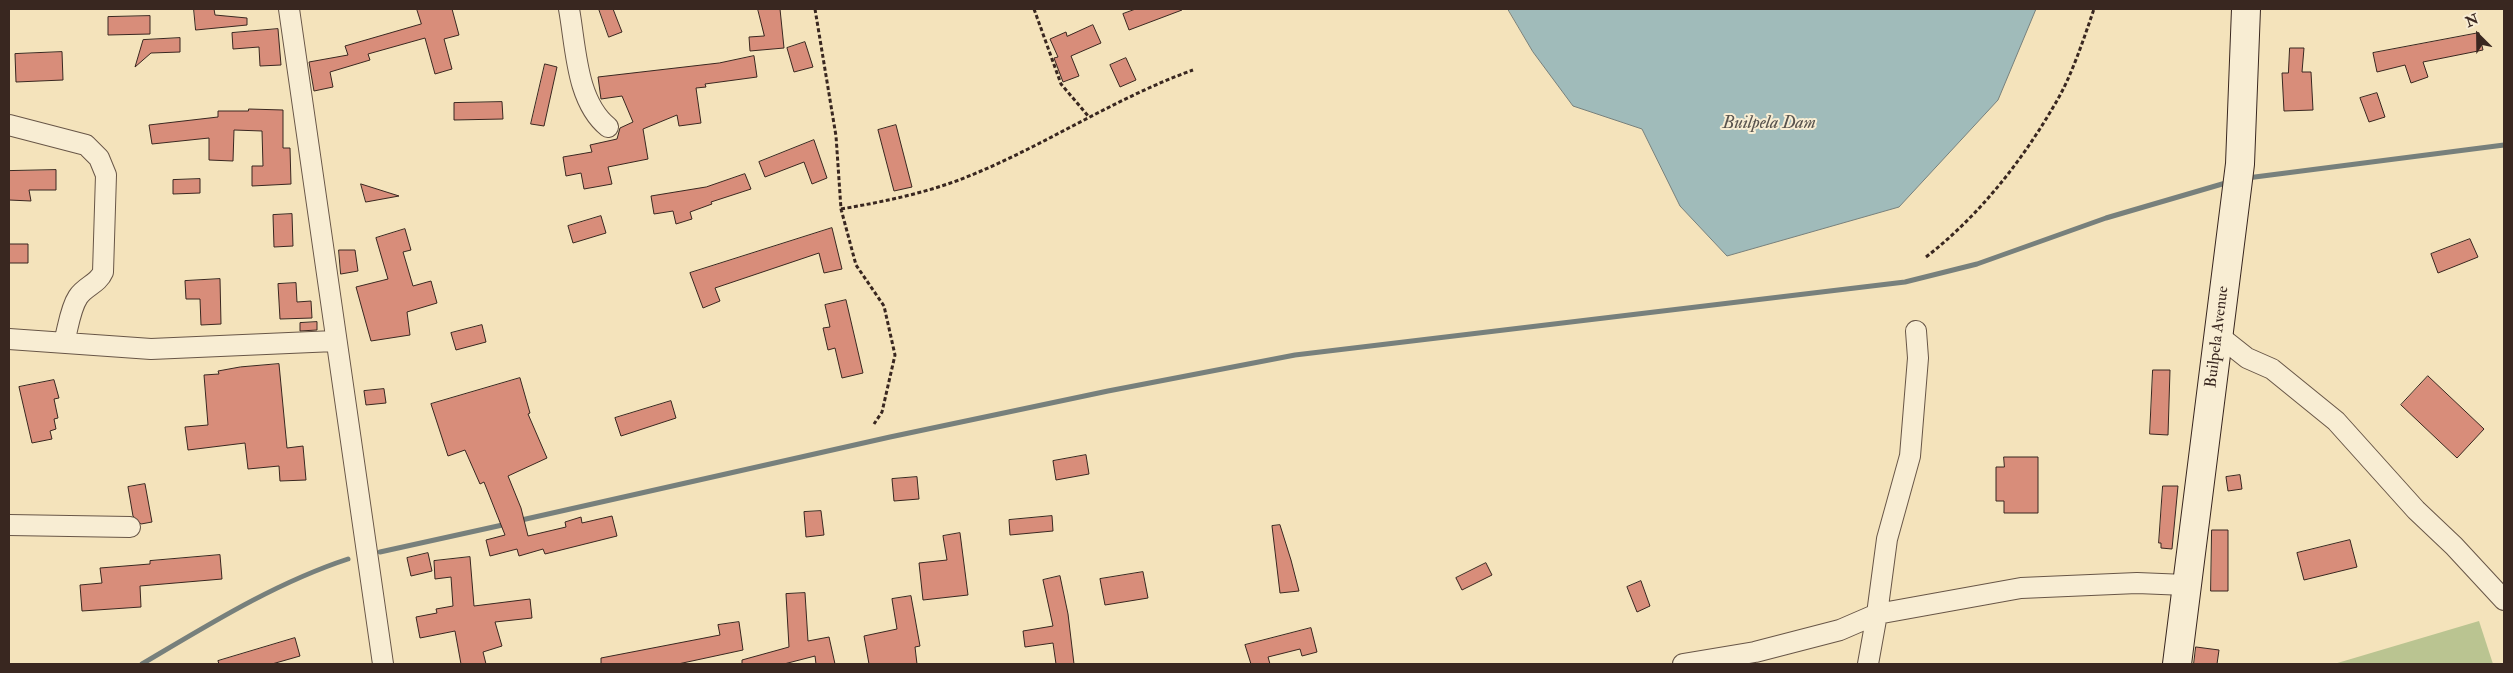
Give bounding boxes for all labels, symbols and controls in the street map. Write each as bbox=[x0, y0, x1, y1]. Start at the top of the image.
north arrow bbox=[2453, 10, 2503, 60]
text: N bbox=[2463, 10, 2481, 31]
water label: Builpela Dam bbox=[1722, 113, 1816, 135]
street label: Builpela Avenue bbox=[2202, 285, 2234, 389]

